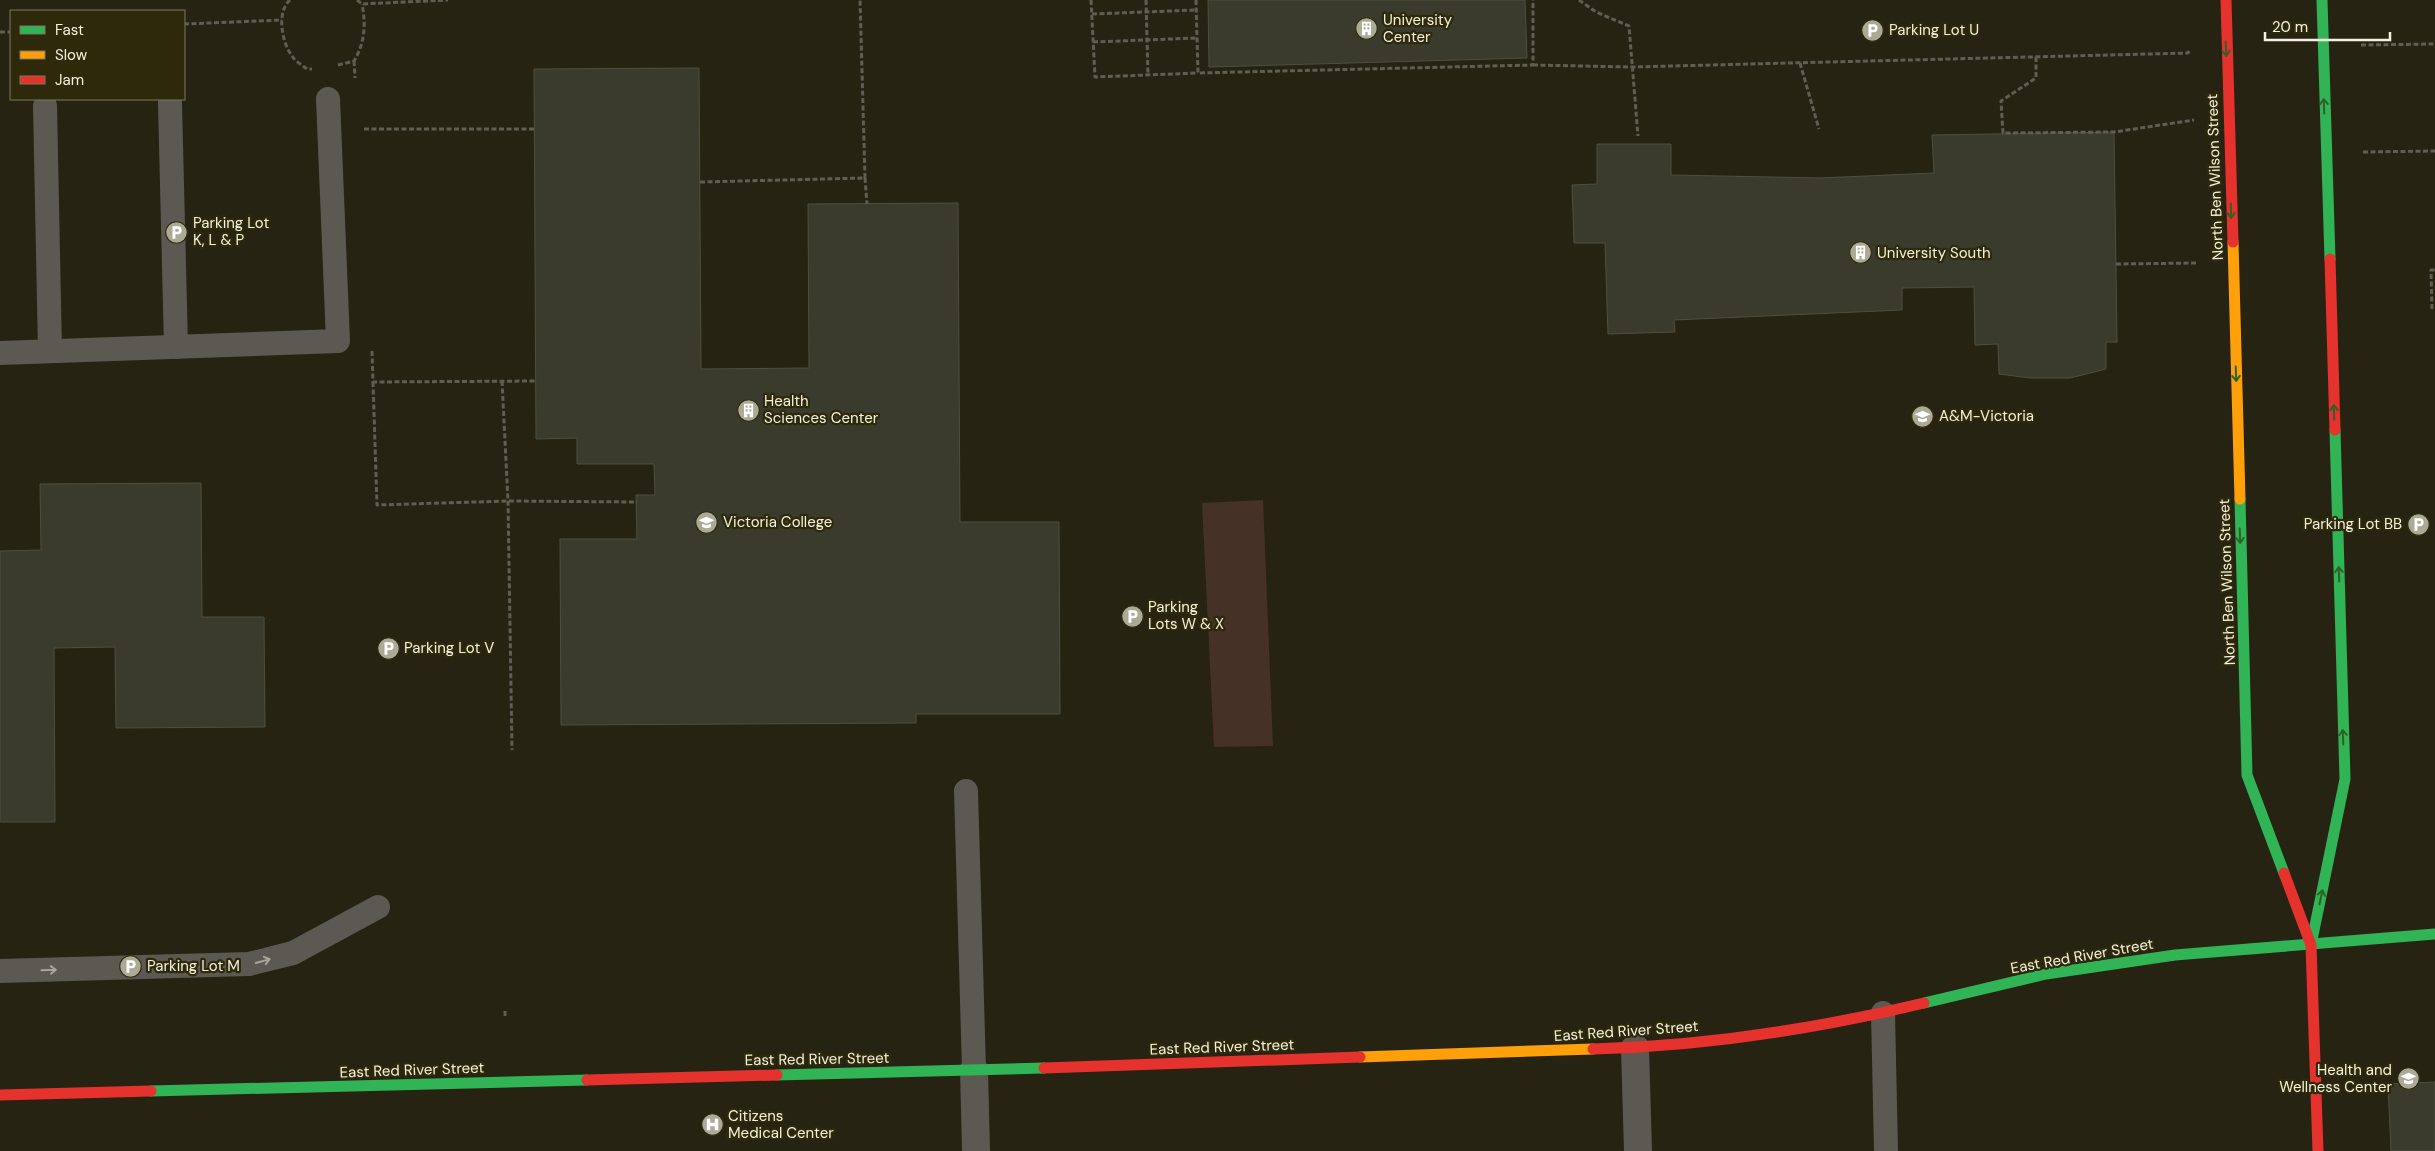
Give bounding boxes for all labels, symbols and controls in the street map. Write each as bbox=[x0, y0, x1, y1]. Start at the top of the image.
legend bbox=[10, 10, 185, 100]
place label: University Center bbox=[1383, 10, 1453, 47]
scale bar bbox=[2265, 10, 2390, 42]
building icon: University Center bbox=[1355, 17, 1379, 41]
text: 20 m bbox=[2272, 17, 2308, 37]
parking icon: Parking Lot U bbox=[1861, 18, 1885, 42]
text: Fast bbox=[55, 20, 84, 40]
place label: Parking Lot U bbox=[1889, 20, 1979, 40]
one-way arrow bbox=[2222, 40, 2231, 56]
text: Slow bbox=[55, 45, 88, 65]
text: Jam bbox=[55, 70, 84, 90]
street label: North Ben Wilson Street bbox=[2202, 93, 2228, 261]
one-way arrow bbox=[2320, 99, 2329, 115]
one-way arrow bbox=[2226, 202, 2236, 219]
place label: Parking Lot K, L & P bbox=[193, 213, 269, 250]
parking icon: Parking Lot K, L & P bbox=[165, 220, 189, 244]
building icon: University South bbox=[1849, 241, 1873, 265]
place label: University South bbox=[1877, 243, 1991, 263]
one-way arrow bbox=[2231, 365, 2240, 381]
place label: Health Sciences Center bbox=[764, 391, 879, 428]
building icon: Health Sciences Center bbox=[736, 398, 760, 422]
school or university icon: A&M-Victoria bbox=[1911, 404, 1935, 428]
one-way arrow bbox=[2329, 404, 2338, 420]
place label: A&M-Victoria bbox=[1939, 406, 2034, 426]
street label: North Ben Wilson Street bbox=[2214, 498, 2240, 666]
school or university icon: Victoria College bbox=[695, 510, 719, 534]
place label: Victoria College bbox=[723, 512, 832, 532]
parking icon: Parking Lot BB bbox=[2406, 512, 2430, 536]
place label: Parking Lot BB bbox=[2304, 514, 2402, 534]
one-way arrow bbox=[2235, 528, 2245, 544]
one-way arrow bbox=[2334, 567, 2343, 583]
place label: Parking Lots W & X bbox=[1148, 597, 1224, 634]
parking icon: Parking Lots W & X bbox=[1120, 604, 1144, 628]
parking icon: Parking Lot V bbox=[376, 636, 400, 660]
place label: Parking Lot V bbox=[404, 638, 494, 658]
one-way arrow bbox=[2339, 729, 2348, 745]
one-way arrow bbox=[2317, 889, 2326, 905]
street label: East Red River Street bbox=[2009, 934, 2155, 978]
parking icon: Parking Lot M bbox=[119, 954, 143, 978]
one-way arrow bbox=[255, 955, 271, 965]
place label: Parking Lot M bbox=[147, 956, 240, 976]
one-way arrow bbox=[40, 965, 56, 975]
street label: East Red River Street bbox=[1553, 1016, 1699, 1046]
street label: East Red River Street bbox=[1149, 1034, 1295, 1060]
street label: East Red River Street bbox=[744, 1048, 890, 1070]
street label: East Red River Street bbox=[339, 1057, 485, 1083]
place label: Health and Wellness Center bbox=[2279, 1060, 2392, 1097]
school or university icon: Health and Wellness Center bbox=[2396, 1067, 2420, 1091]
place label: Citizens Medical Center bbox=[728, 1106, 834, 1143]
hospital icon: Citizens Medical Center bbox=[700, 1113, 724, 1137]

